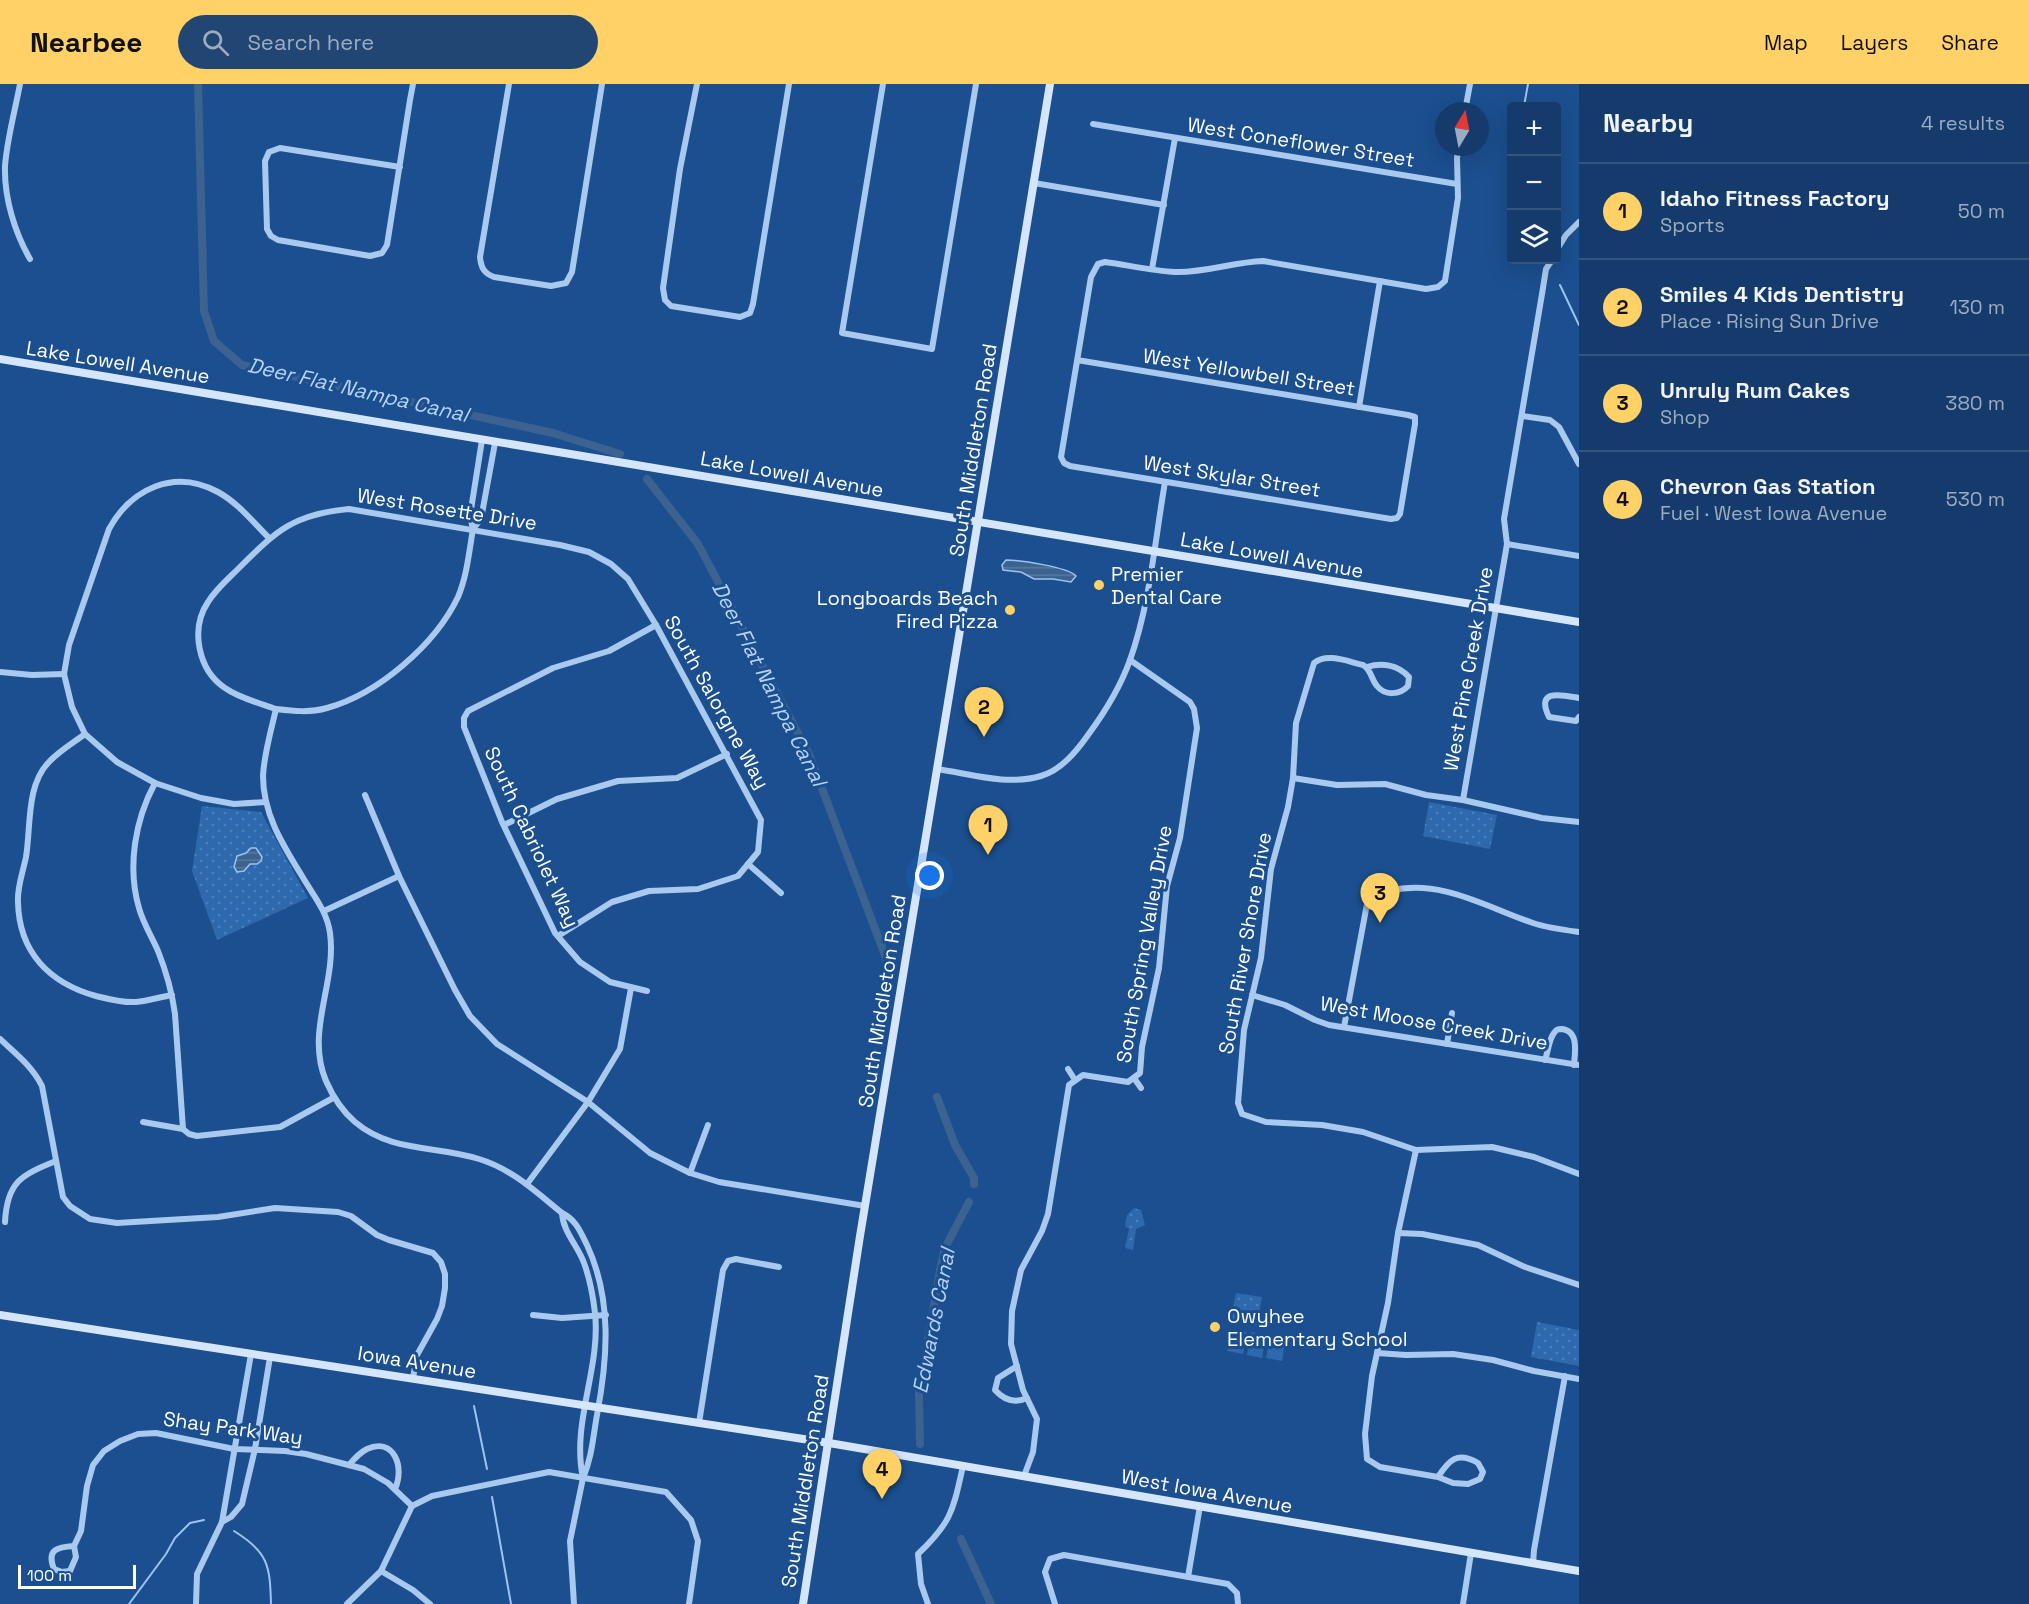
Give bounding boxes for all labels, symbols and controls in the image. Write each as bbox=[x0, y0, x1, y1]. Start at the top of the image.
search box bbox=[178, 15, 598, 69]
text: Nearbee bbox=[30, 24, 142, 60]
icon: search bbox=[199, 26, 232, 59]
text: Search here bbox=[247, 28, 374, 56]
text: Map bbox=[1764, 29, 1808, 56]
text: Layers bbox=[1841, 29, 1908, 56]
text: Share bbox=[1941, 29, 1999, 56]
north arrow bbox=[1435, 102, 1489, 156]
map controls bbox=[1507, 102, 1561, 264]
button: + bbox=[1507, 102, 1561, 156]
text: Nearby bbox=[1603, 106, 1693, 140]
text: 4 results bbox=[1921, 110, 2005, 136]
street label: West Coneflower Street bbox=[1186, 111, 1416, 173]
button: − bbox=[1507, 156, 1561, 210]
text: Idaho Fitness Factory bbox=[1660, 184, 1890, 212]
text: 1 bbox=[1618, 198, 1627, 224]
text: 50 m bbox=[1958, 198, 2005, 224]
button: layers bbox=[1507, 210, 1561, 264]
text: Sports bbox=[1660, 212, 1725, 238]
text: Smiles 4 Kids Dentistry bbox=[1660, 280, 1904, 308]
text: 2 bbox=[1617, 294, 1628, 320]
text: 130 m bbox=[1949, 294, 2005, 320]
text: Place · Rising Sun Drive bbox=[1660, 308, 1879, 334]
street label: Lake Lowell Avenue bbox=[24, 335, 212, 389]
street label: South Middleton Road bbox=[943, 342, 1003, 558]
street label: West Yellowbell Street bbox=[1141, 342, 1357, 402]
water label: Deer Flat Nampa Canal bbox=[245, 351, 474, 429]
text: Unruly Rum Cakes bbox=[1660, 376, 1850, 404]
text: 3 bbox=[1616, 390, 1629, 416]
text: 380 m bbox=[1945, 390, 2005, 416]
text: Shop bbox=[1660, 404, 1710, 430]
street label: Lake Lowell Avenue bbox=[698, 445, 886, 503]
street label: West Skylar Street bbox=[1141, 449, 1323, 503]
text: Chevron Gas Station bbox=[1660, 472, 1876, 500]
street label: West Rosette Drive bbox=[355, 482, 539, 536]
text: 4 bbox=[1616, 486, 1629, 512]
text: 530 m bbox=[1946, 486, 2005, 512]
text: Fuel · West Iowa Avenue bbox=[1660, 500, 1887, 526]
street label: Lake Lowell Avenue bbox=[1178, 526, 1366, 584]
place label: Premier Dental Care bbox=[1111, 561, 1222, 610]
street label: West Pine Creek Drive bbox=[1437, 565, 1499, 773]
water label: Deer Flat Nampa Canal bbox=[706, 577, 834, 793]
marker: Premier Dental Care bbox=[1092, 578, 1106, 592]
place label: Longboards Beach Fired Pizza bbox=[817, 585, 998, 634]
marker: Longboards Beach Fired Pizza bbox=[1003, 603, 1017, 617]
street label: South Salorgne Way bbox=[659, 611, 775, 793]
pin: 2 bbox=[964, 688, 1004, 737]
street label: South Cabriolet Way bbox=[479, 742, 585, 932]
pin: 1 bbox=[968, 806, 1008, 855]
street label: South Spring Valley Drive bbox=[1110, 823, 1178, 1065]
street label: South River Shore Drive bbox=[1213, 830, 1277, 1056]
your location bbox=[915, 861, 944, 890]
pin: 3 bbox=[1360, 874, 1400, 923]
street label: South Middleton Road bbox=[852, 893, 912, 1109]
street label: West Moose Creek Drive bbox=[1318, 990, 1550, 1056]
water label: Edwards Canal bbox=[906, 1243, 961, 1396]
place label: Owyhee Elementary School bbox=[1227, 1303, 1408, 1352]
marker: Owyhee Elementary School bbox=[1208, 1320, 1222, 1334]
street label: Iowa Avenue bbox=[356, 1340, 478, 1384]
street label: South Middleton Road bbox=[775, 1373, 835, 1589]
street label: Shay Park Way bbox=[162, 1405, 304, 1451]
pin: 4 bbox=[862, 1450, 902, 1499]
street label: West Iowa Avenue bbox=[1119, 1463, 1295, 1519]
scale bar bbox=[18, 1562, 136, 1590]
text: 100 m bbox=[27, 1565, 72, 1586]

